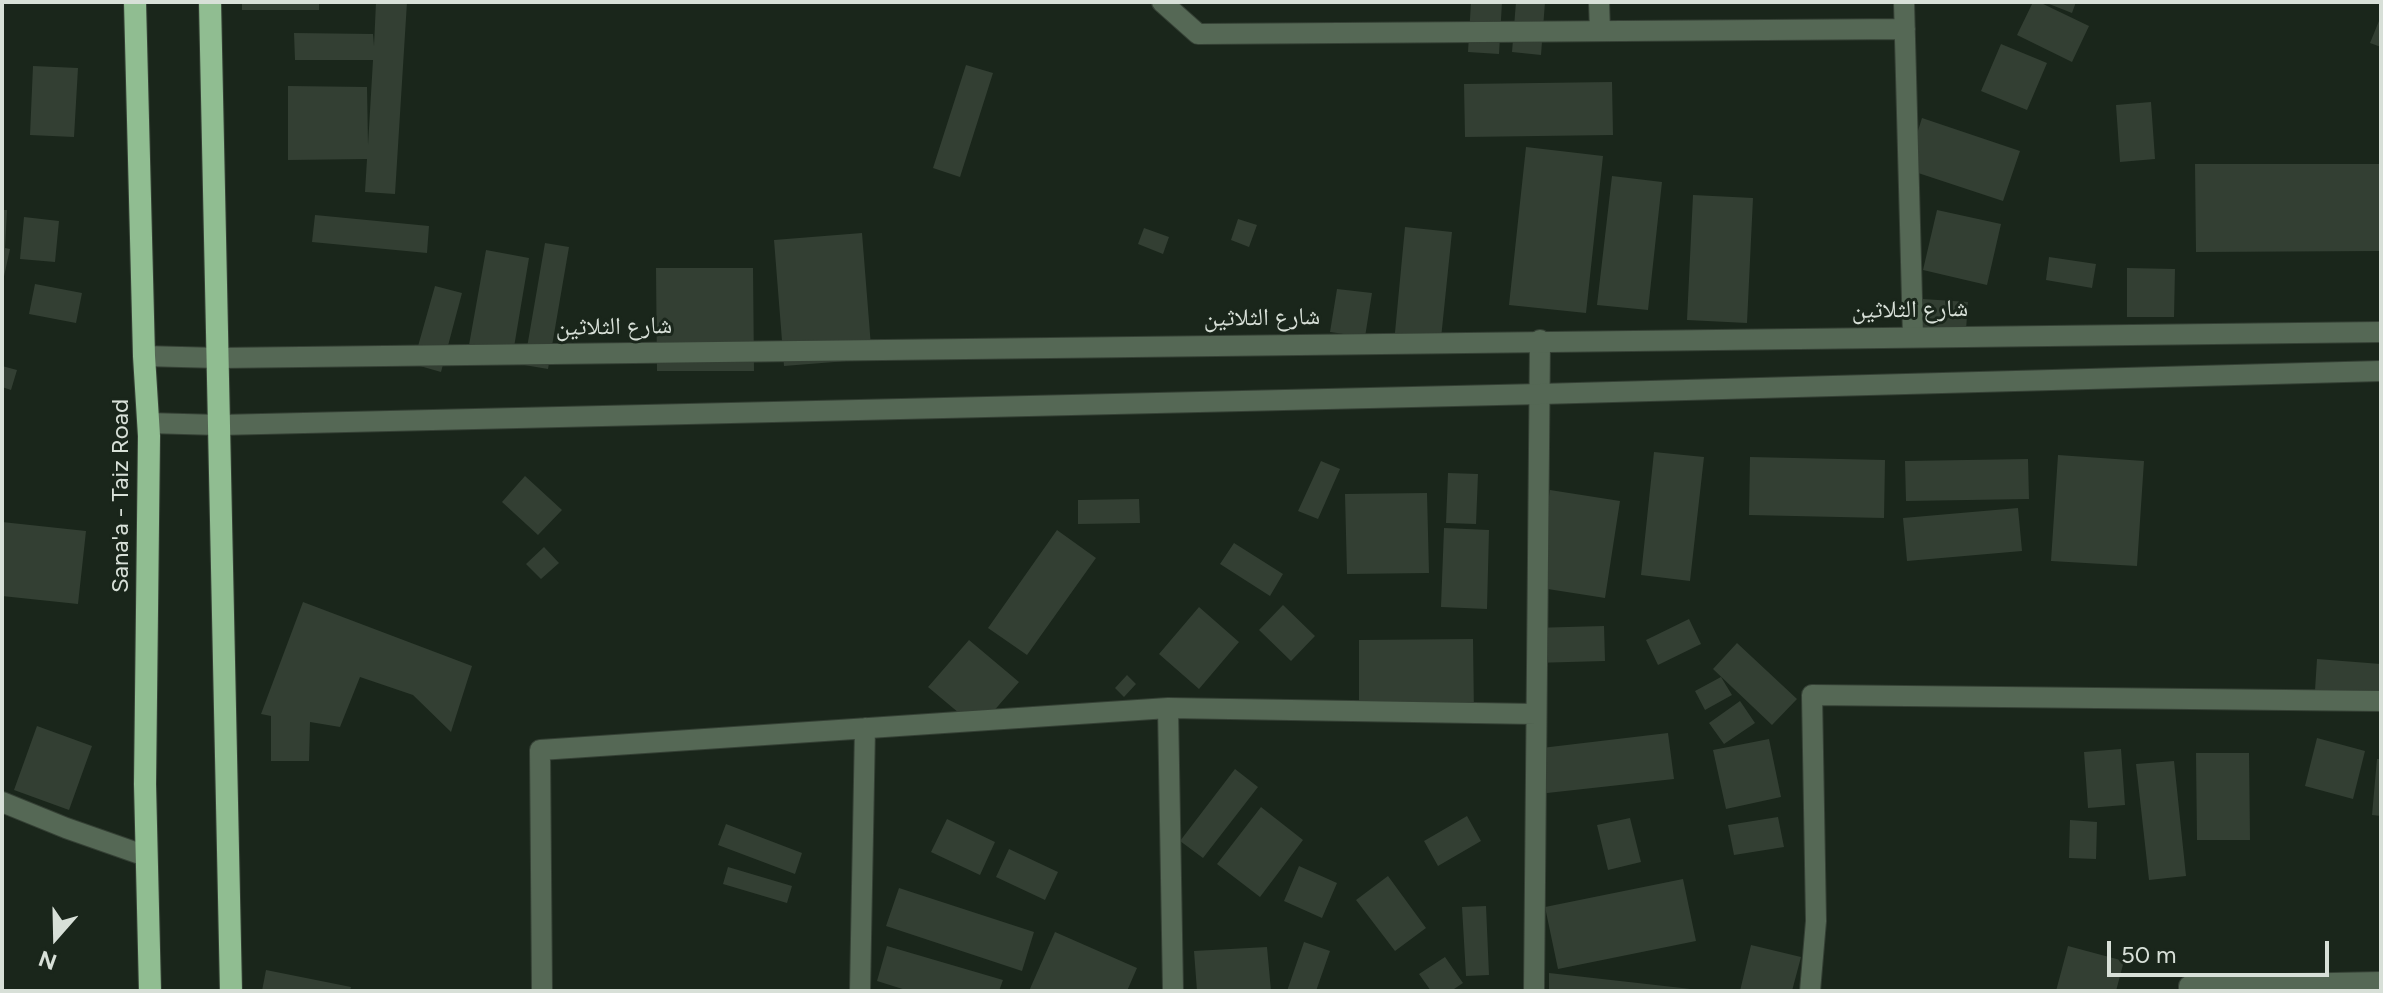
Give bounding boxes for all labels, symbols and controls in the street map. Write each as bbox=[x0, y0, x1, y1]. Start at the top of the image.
street label: شارع الثلاثين bbox=[1851, 295, 1969, 325]
street label: شارع الثلاثين bbox=[1203, 303, 1321, 333]
street label: شارع الثلاثين bbox=[555, 312, 673, 342]
street label: Sana'a - Taiz Road bbox=[107, 399, 135, 593]
north arrow bbox=[16, 897, 96, 977]
scale bar bbox=[2111, 925, 2333, 975]
text: 50 m bbox=[2121, 940, 2177, 969]
text: N bbox=[35, 944, 60, 976]

